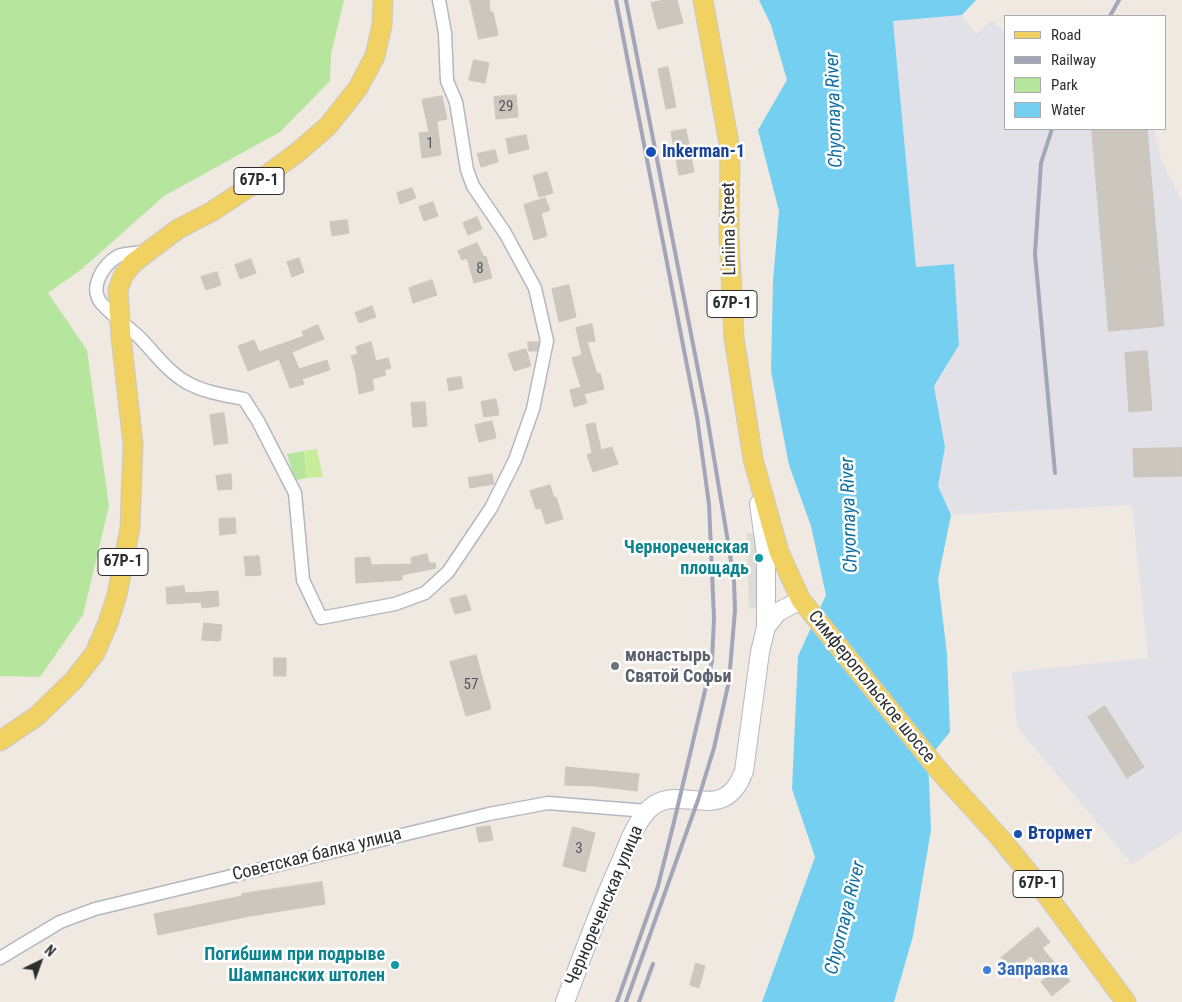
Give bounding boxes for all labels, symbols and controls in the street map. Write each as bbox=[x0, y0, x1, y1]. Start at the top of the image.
legend bbox=[1004, 15, 1167, 130]
text: Road bbox=[1051, 26, 1081, 44]
text: Railway bbox=[1051, 51, 1096, 69]
water label: Chyornaya River bbox=[822, 52, 848, 168]
text: Park bbox=[1051, 76, 1078, 94]
house number: 29 bbox=[499, 98, 513, 116]
text: Water bbox=[1051, 101, 1085, 119]
house number: 1 bbox=[426, 135, 434, 153]
place label: Inkerman-1 bbox=[662, 141, 745, 163]
marker: Inkerman-1 bbox=[644, 145, 658, 159]
road number: 67Р-1 bbox=[234, 168, 284, 195]
street label: Liniina Street bbox=[718, 182, 742, 276]
house number: 8 bbox=[476, 260, 484, 278]
road number: 67Р-1 bbox=[707, 290, 757, 318]
water label: Chyornaya River bbox=[837, 457, 863, 573]
place label: Чернореченская площадь bbox=[624, 537, 749, 580]
road number: 67Р-1 bbox=[98, 548, 148, 576]
marker: Чернореченская площадь bbox=[753, 552, 765, 564]
street label: Симферопольское шоссе bbox=[803, 606, 939, 768]
place label: монастырь Святой Софьи bbox=[625, 645, 731, 688]
marker: монастырь Святой Софьи bbox=[609, 660, 621, 672]
house number: 57 bbox=[464, 676, 478, 694]
street label: Чернореченская улица bbox=[561, 823, 649, 989]
place label: Втормет bbox=[1028, 823, 1092, 845]
street label: Советская балка улица bbox=[230, 824, 404, 886]
marker: Втормет bbox=[1012, 828, 1024, 840]
house number: 3 bbox=[575, 840, 583, 858]
water label: Chyornaya River bbox=[821, 859, 871, 977]
road number: 67Р-1 bbox=[1013, 871, 1063, 898]
north arrow bbox=[15, 937, 65, 987]
text: N bbox=[41, 942, 59, 960]
place label: Погибшим при подрыве Шампанских штолен bbox=[204, 944, 385, 986]
marker: Погибшим при подрыве Шампанских штолен bbox=[389, 959, 401, 971]
place label: Заправка bbox=[997, 959, 1068, 981]
marker: Заправка bbox=[981, 964, 993, 976]

